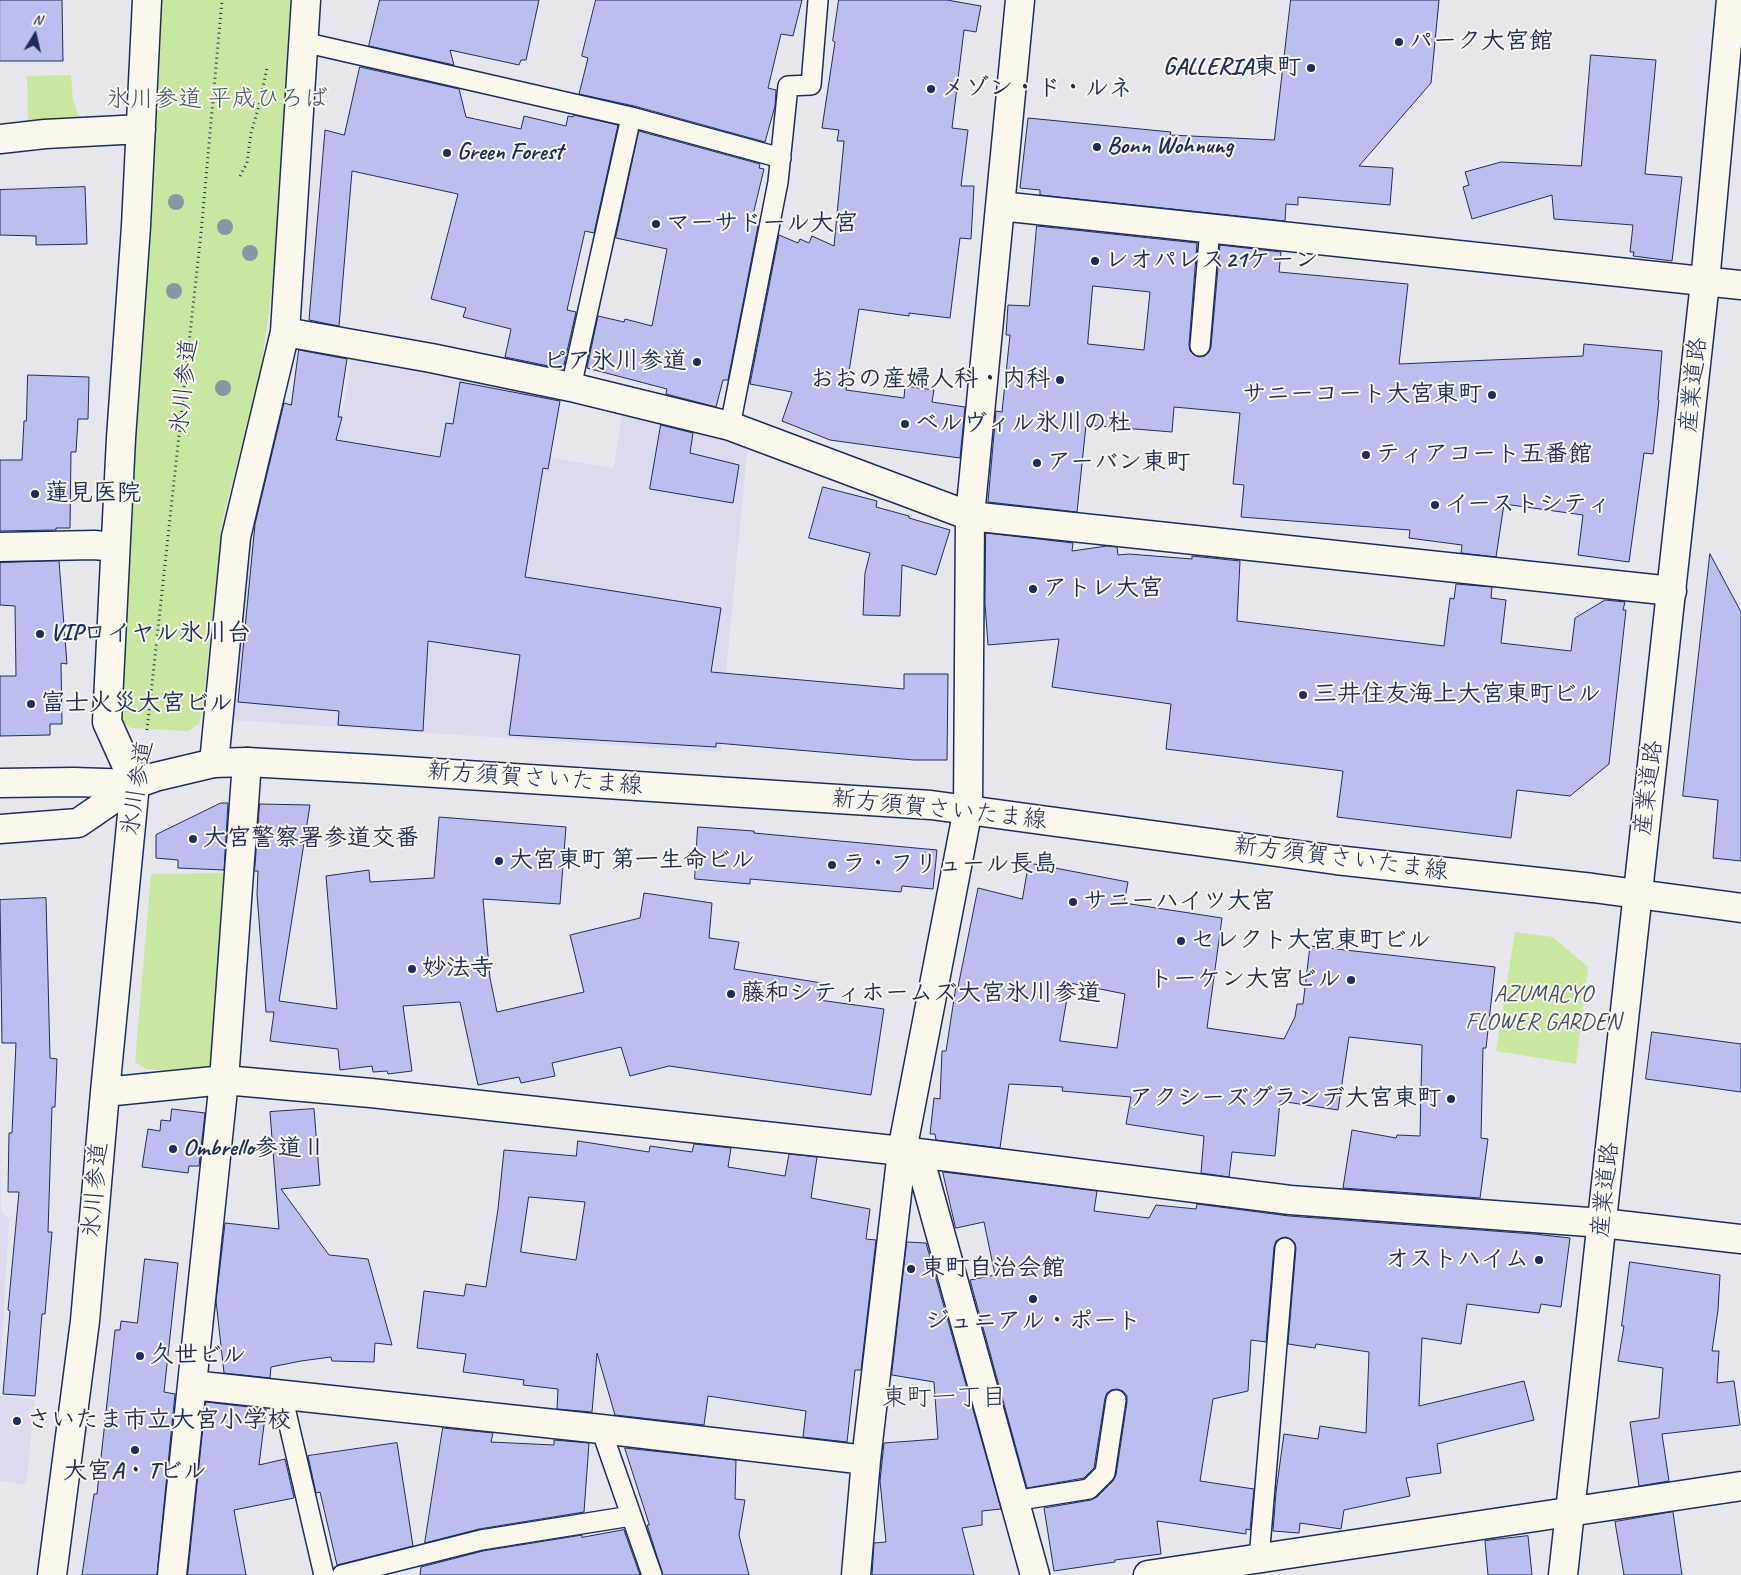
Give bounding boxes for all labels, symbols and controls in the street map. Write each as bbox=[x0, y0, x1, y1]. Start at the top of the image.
north arrow bbox=[10, 10, 60, 60]
text: N bbox=[32, 11, 43, 29]
place label: パーク大宮館 bbox=[1409, 28, 1553, 56]
marker: パーク大宮館 bbox=[1393, 36, 1405, 48]
place label: GALLERIA東町 bbox=[1163, 54, 1301, 82]
marker: GALLERIA東町 bbox=[1305, 62, 1317, 74]
place label: メゾン・ド・ルネ bbox=[941, 75, 1133, 103]
marker: メゾン・ド・ルネ bbox=[925, 83, 937, 95]
park label: 氷川参道 平成ひろば bbox=[106, 86, 328, 114]
place label: Bonn Wohnung bbox=[1107, 133, 1233, 161]
place label: Green Forest bbox=[457, 139, 563, 167]
marker: Bonn Wohnung bbox=[1091, 141, 1103, 153]
marker: Green Forest bbox=[441, 147, 453, 159]
place label: マーサドール大宮 bbox=[666, 210, 858, 238]
marker: マーサドール大宮 bbox=[650, 218, 662, 230]
place label: レオパレス21ケーン bbox=[1105, 247, 1319, 275]
marker: レオパレス21ケーン bbox=[1089, 255, 1101, 267]
street label: 産業道路 bbox=[1675, 336, 1713, 434]
street label: 氷川参道 bbox=[166, 337, 204, 435]
place label: ピア氷川参道 bbox=[543, 348, 687, 376]
marker: ピア氷川参道 bbox=[691, 356, 703, 368]
place label: おおの産婦人科・内科 bbox=[810, 366, 1050, 394]
marker: おおの産婦人科・内科 bbox=[1054, 374, 1066, 386]
place label: サニーコート大宮東町 bbox=[1242, 381, 1482, 409]
marker: サニーコート大宮東町 bbox=[1486, 389, 1498, 401]
place label: ベルヴィル氷川の杜 bbox=[915, 410, 1131, 438]
marker: ベルヴィル氷川の杜 bbox=[899, 418, 911, 430]
place label: ティアコート五番館 bbox=[1376, 441, 1592, 469]
place label: アーバン東町 bbox=[1047, 449, 1190, 477]
marker: ティアコート五番館 bbox=[1360, 449, 1372, 461]
marker: アーバン東町 bbox=[1031, 457, 1043, 469]
place label: 蓮見医院 bbox=[45, 480, 141, 508]
marker: 蓮見医院 bbox=[29, 488, 41, 500]
place label: イーストシティ bbox=[1445, 491, 1611, 519]
marker: イーストシティ bbox=[1429, 499, 1441, 511]
place label: アトレ大宮 bbox=[1043, 575, 1163, 603]
marker: アトレ大宮 bbox=[1027, 583, 1039, 595]
place label: VIPロイヤル氷川台 bbox=[50, 620, 251, 648]
marker: VIPロイヤル氷川台 bbox=[34, 628, 46, 640]
place label: 三井住友海上大宮東町ビル bbox=[1313, 681, 1601, 709]
marker: 三井住友海上大宮東町ビル bbox=[1297, 689, 1309, 701]
place label: 富士火災大宮ビル bbox=[41, 690, 233, 718]
marker: 富士火災大宮ビル bbox=[25, 698, 37, 710]
street label: 氷川参道 bbox=[116, 738, 160, 838]
street label: 産業道路 bbox=[1629, 739, 1669, 837]
street label: 新方須賀さいたま線 bbox=[426, 757, 644, 801]
street label: 新方須賀さいたま線 bbox=[830, 784, 1048, 836]
place label: 大宮警察署参道交番 bbox=[203, 825, 419, 853]
street label: 新方須賀さいたま線 bbox=[1232, 832, 1450, 886]
marker: 大宮警察署参道交番 bbox=[187, 833, 199, 845]
place label: 大宮東町 第一生命ビル bbox=[509, 847, 755, 875]
place label: ラ・フリュール長島 bbox=[842, 851, 1058, 879]
marker: 大宮東町 第一生命ビル bbox=[493, 855, 505, 867]
marker: ラ・フリュール長島 bbox=[826, 859, 838, 871]
place label: サニーハイツ大宮 bbox=[1083, 888, 1275, 916]
marker: サニーハイツ大宮 bbox=[1067, 896, 1079, 908]
place label: セレクト大宮東町ビル bbox=[1191, 927, 1431, 955]
marker: セレクト大宮東町ビル bbox=[1175, 935, 1187, 947]
place label: 妙法寺 bbox=[422, 955, 494, 983]
marker: 妙法寺 bbox=[406, 963, 418, 975]
place label: トーケン大宮ビル bbox=[1149, 966, 1341, 994]
marker: トーケン大宮ビル bbox=[1345, 974, 1357, 986]
place label: 藤和シティホームズ大宮氷川参道 bbox=[741, 980, 1101, 1008]
park label: AZUMACYO FLOWER GARDEN bbox=[1465, 981, 1621, 1037]
marker: 藤和シティホームズ大宮氷川参道 bbox=[725, 988, 737, 1000]
place label: アクシーズグランデ大宮東町 bbox=[1129, 1085, 1441, 1113]
marker: アクシーズグランデ大宮東町 bbox=[1445, 1093, 1457, 1105]
place label: Ombrello参道Ⅱ bbox=[183, 1135, 326, 1163]
street label: 氷川参道 bbox=[77, 1141, 115, 1239]
street label: 産業道路 bbox=[1587, 1141, 1625, 1239]
marker: Ombrello参道Ⅱ bbox=[167, 1143, 179, 1155]
place label: オストハイム bbox=[1385, 1246, 1529, 1274]
marker: オストハイム bbox=[1533, 1254, 1545, 1266]
place label: 東町自治会館 bbox=[921, 1255, 1065, 1283]
marker: 東町自治会館 bbox=[905, 1263, 917, 1275]
marker: ジュニアル・ポート bbox=[1027, 1293, 1039, 1305]
place label: ジュニアル・ポート bbox=[925, 1308, 1141, 1336]
place label: 久世ビル bbox=[150, 1342, 246, 1370]
marker: 久世ビル bbox=[134, 1350, 146, 1362]
district label: 東町一丁目 bbox=[882, 1383, 1006, 1413]
place label: さいたま市立大宮小学校 bbox=[27, 1407, 291, 1435]
marker: さいたま市立大宮小学校 bbox=[11, 1415, 23, 1427]
marker: 大宮A・Tビル bbox=[129, 1444, 141, 1456]
place label: 大宮A・Tビル bbox=[63, 1458, 207, 1486]

